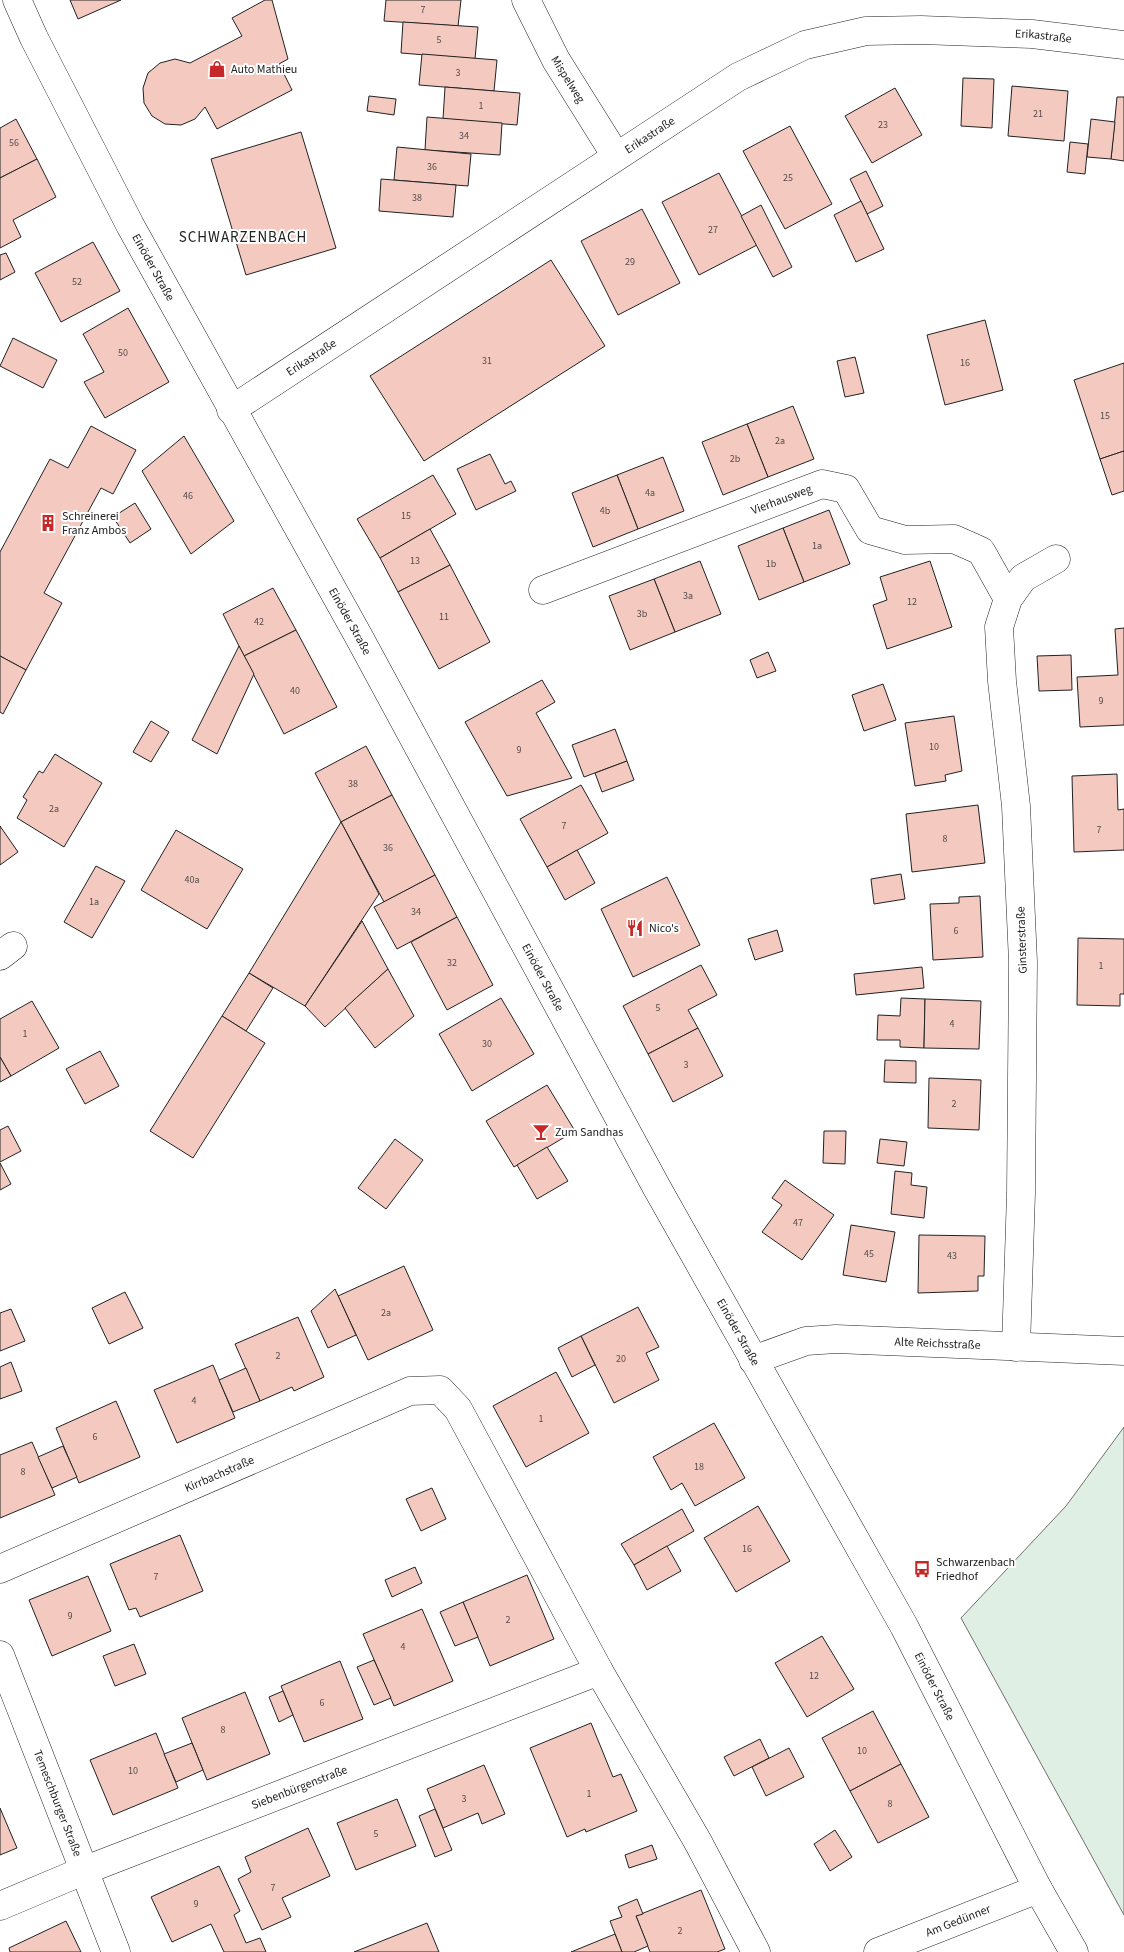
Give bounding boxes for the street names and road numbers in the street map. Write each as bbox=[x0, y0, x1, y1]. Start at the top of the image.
street label: Erikastraße bbox=[1015, 25, 1073, 47]
street label: Mispelweg bbox=[547, 52, 589, 106]
street label: Erikastraße bbox=[621, 112, 678, 158]
street label: Einöder Straße bbox=[128, 230, 179, 304]
street label: Erikastraße bbox=[283, 335, 340, 380]
street label: Vierhausweg bbox=[748, 480, 814, 519]
street label: Einöder Straße bbox=[325, 584, 376, 658]
street label: Ginsterstraße bbox=[1012, 906, 1032, 974]
street label: Einöder Straße bbox=[518, 940, 568, 1014]
street label: Einöder Straße bbox=[713, 1295, 764, 1369]
street label: Alte Reichsstraße bbox=[894, 1333, 981, 1354]
street label: Kirrbachstraße bbox=[182, 1451, 257, 1496]
street label: Einöder Straße bbox=[910, 1649, 959, 1723]
street label: Temeschburger Straße bbox=[29, 1747, 86, 1859]
street label: Siebenbürgenstraße bbox=[249, 1761, 350, 1814]
street label: Am Gedünner bbox=[923, 1900, 994, 1941]

